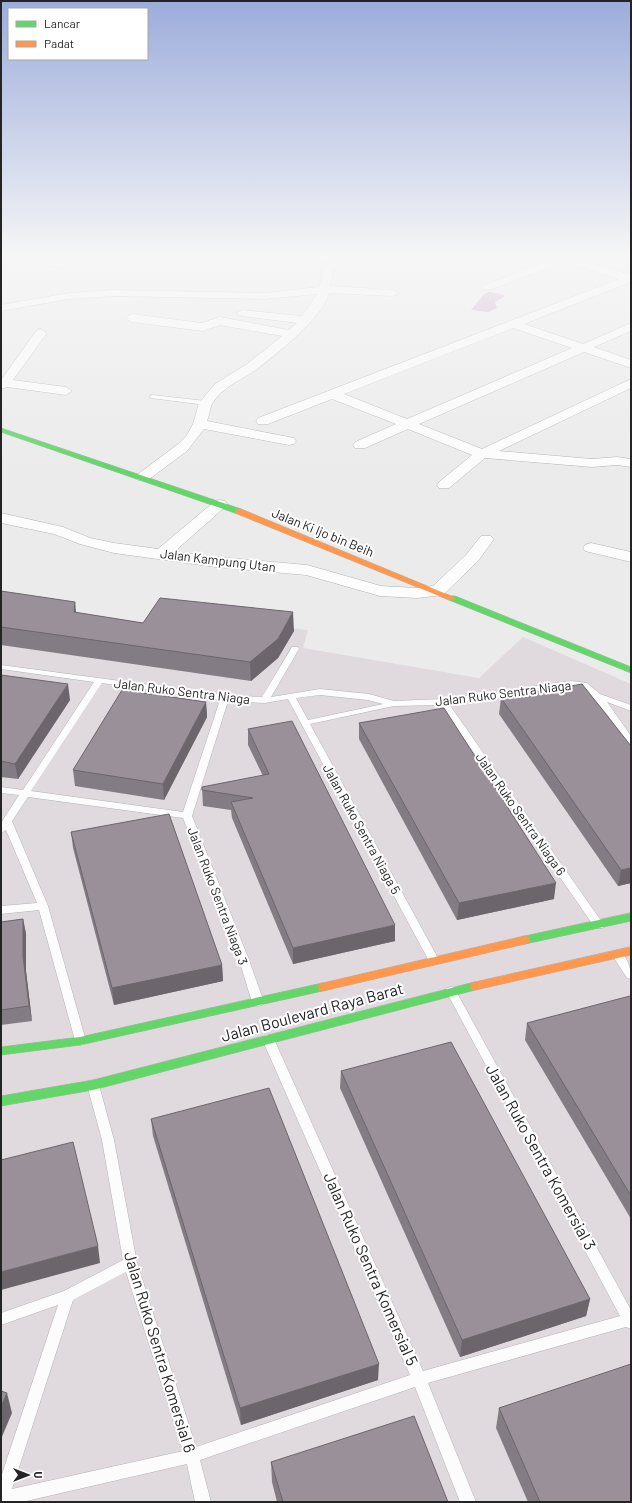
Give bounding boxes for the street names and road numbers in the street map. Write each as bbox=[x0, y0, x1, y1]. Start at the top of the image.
street label: Jalan Ki Ijo bin Beih bbox=[270, 504, 376, 560]
street label: Jalan Kampung Utan bbox=[159, 545, 277, 575]
street label: Jalan Ruko Sentra Niaga bbox=[113, 675, 251, 707]
street label: Jalan Ruko Sentra Niaga bbox=[434, 677, 572, 709]
street label: Jalan Ruko Sentra Niaga 6 bbox=[473, 750, 570, 879]
street label: Jalan Ruko Sentra Niaga 5 bbox=[320, 761, 405, 897]
street label: Jalan Ruko Sentra Niaga 3 bbox=[184, 825, 252, 967]
street label: Jalan Boulevard Raya Barat bbox=[219, 978, 405, 1045]
street label: Jalan Ruko Sentra Komersial 3 bbox=[482, 1061, 600, 1253]
street label: Jalan Ruko Sentra Komersial 5 bbox=[320, 1169, 423, 1368]
street label: Jalan Ruko Sentra Komersial 6 bbox=[121, 1249, 200, 1455]

